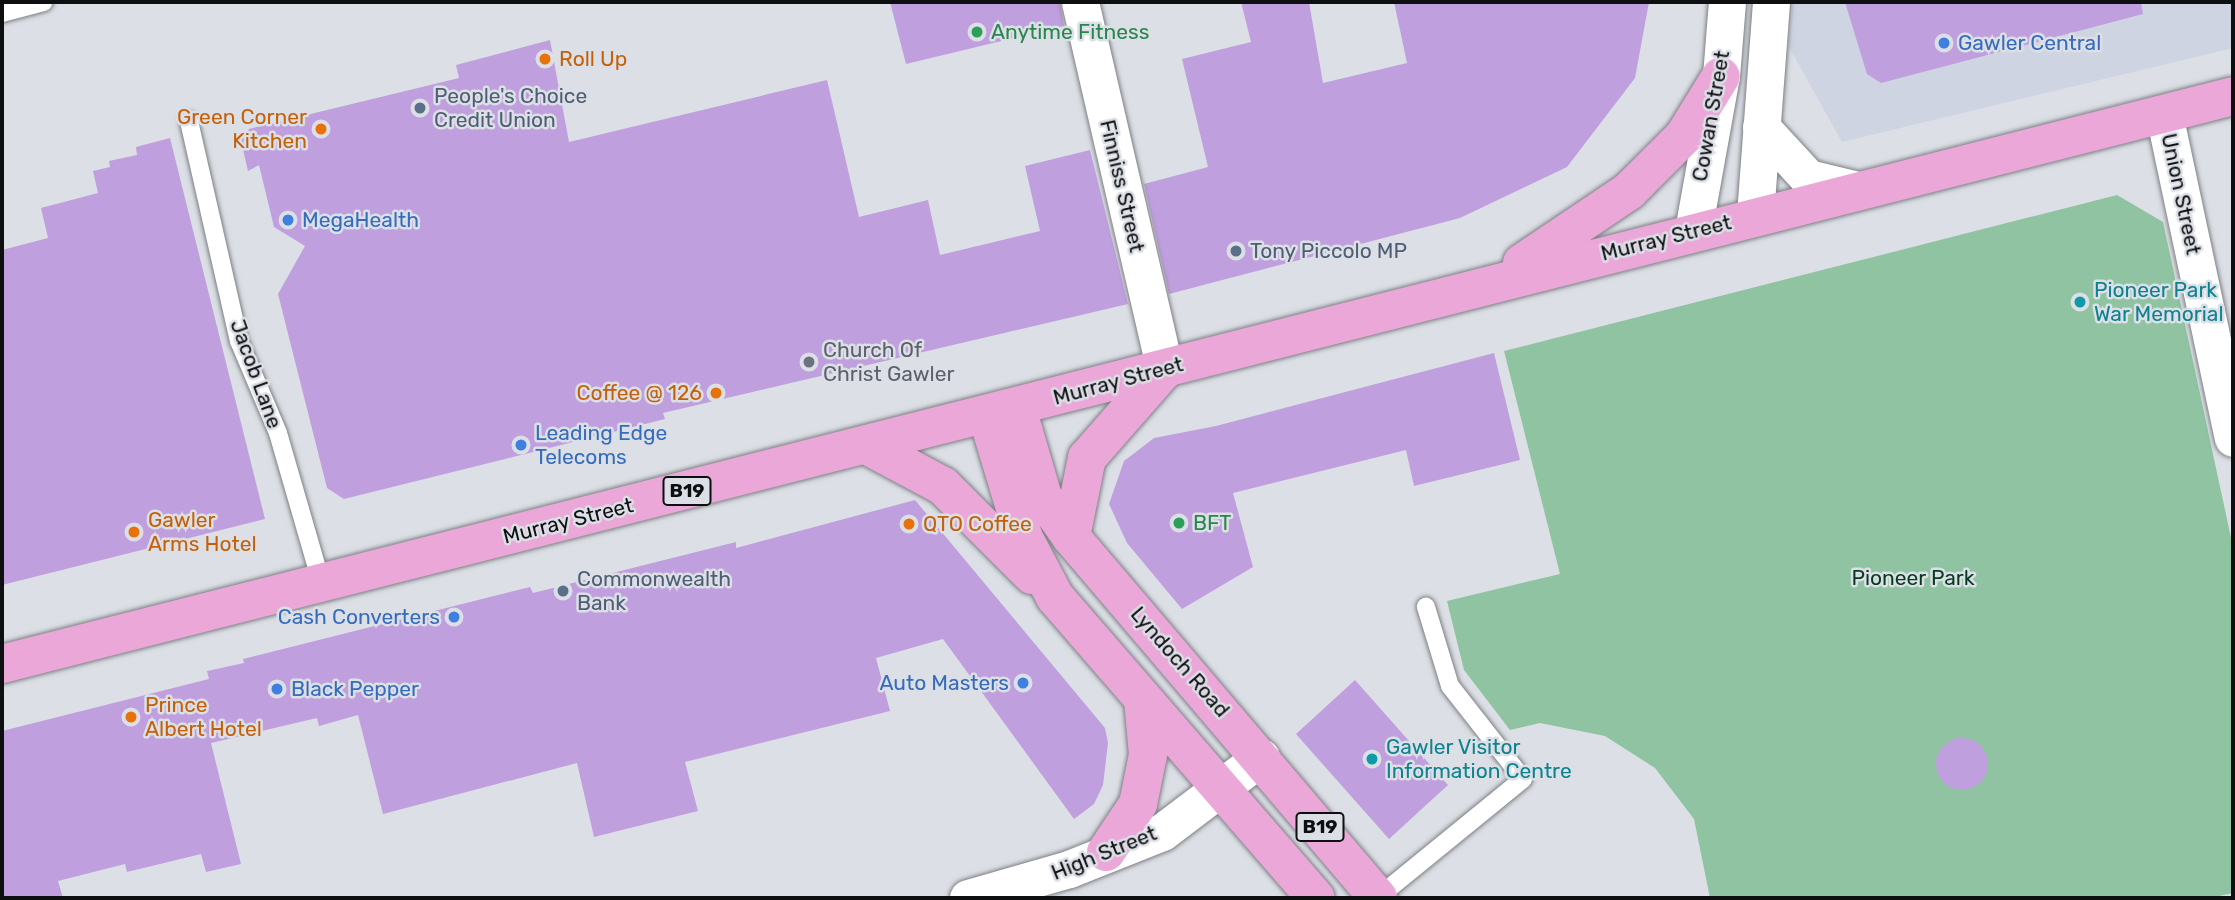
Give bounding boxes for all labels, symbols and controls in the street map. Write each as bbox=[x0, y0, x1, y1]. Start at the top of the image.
place label: Anytime Fitness bbox=[991, 19, 1149, 45]
marker: Anytime Fitness bbox=[969, 24, 985, 40]
place label: Gawler Central bbox=[1958, 30, 2102, 56]
marker: Gawler Central bbox=[1936, 35, 1952, 51]
place label: Roll Up bbox=[559, 46, 627, 72]
street label: Cowan Street bbox=[1687, 49, 1735, 183]
marker: Roll Up bbox=[537, 51, 553, 67]
place label: People's Choice Credit Union bbox=[434, 83, 587, 133]
marker: People's Choice Credit Union bbox=[412, 100, 428, 116]
place label: Green Corner Kitchen bbox=[177, 104, 307, 154]
street label: Finniss Street bbox=[1095, 117, 1149, 255]
marker: Green Corner Kitchen bbox=[313, 121, 329, 137]
street label: Union Street bbox=[2156, 131, 2206, 257]
place label: MegaHealth bbox=[302, 207, 419, 233]
street label: Murray Street bbox=[1598, 210, 1734, 266]
marker: MegaHealth bbox=[280, 212, 296, 228]
place label: Tony Piccolo MP bbox=[1250, 238, 1408, 264]
marker: Tony Piccolo MP bbox=[1228, 243, 1244, 259]
place label: Pioneer Park War Memorial bbox=[2094, 277, 2224, 327]
marker: Pioneer Park War Memorial bbox=[2072, 294, 2088, 310]
street label: Jacob Lane bbox=[225, 316, 287, 432]
place label: Church Of Christ Gawler bbox=[823, 337, 954, 387]
street label: Murray Street bbox=[1050, 352, 1186, 410]
marker: Church Of Christ Gawler bbox=[801, 354, 817, 370]
place label: Coffee @ 126 bbox=[577, 380, 702, 406]
marker: Coffee @ 126 bbox=[708, 385, 724, 401]
place label: Leading Edge Telecoms bbox=[535, 420, 667, 470]
marker: Leading Edge Telecoms bbox=[513, 437, 529, 453]
road number: B19 bbox=[662, 476, 712, 506]
street label: Murray Street bbox=[500, 493, 636, 549]
place label: Gawler Arms Hotel bbox=[148, 507, 257, 557]
place label: BFT bbox=[1193, 510, 1231, 536]
place label: QTO Coffee bbox=[923, 511, 1032, 537]
marker: BFT bbox=[1171, 515, 1187, 531]
marker: QTO Coffee bbox=[901, 516, 917, 532]
marker: Gawler Arms Hotel bbox=[126, 524, 142, 540]
park label: Pioneer Park bbox=[1851, 565, 1975, 591]
place label: Commonwealth Bank bbox=[577, 566, 731, 616]
marker: Commonwealth Bank bbox=[555, 583, 571, 599]
street label: Lyndoch Road bbox=[1125, 602, 1235, 722]
place label: Cash Converters bbox=[278, 604, 440, 630]
marker: Cash Converters bbox=[446, 609, 462, 625]
place label: Auto Masters bbox=[879, 670, 1009, 696]
marker: Auto Masters bbox=[1015, 675, 1031, 691]
place label: Black Pepper bbox=[291, 676, 419, 702]
marker: Black Pepper bbox=[269, 681, 285, 697]
place label: Prince Albert Hotel bbox=[145, 692, 262, 742]
marker: Prince Albert Hotel bbox=[123, 709, 139, 725]
place label: Gawler Visitor Information Centre bbox=[1386, 734, 1572, 784]
marker: Gawler Visitor Information Centre bbox=[1364, 751, 1380, 767]
road number: B19 bbox=[1296, 812, 1344, 842]
street label: High Street bbox=[1048, 820, 1160, 886]

